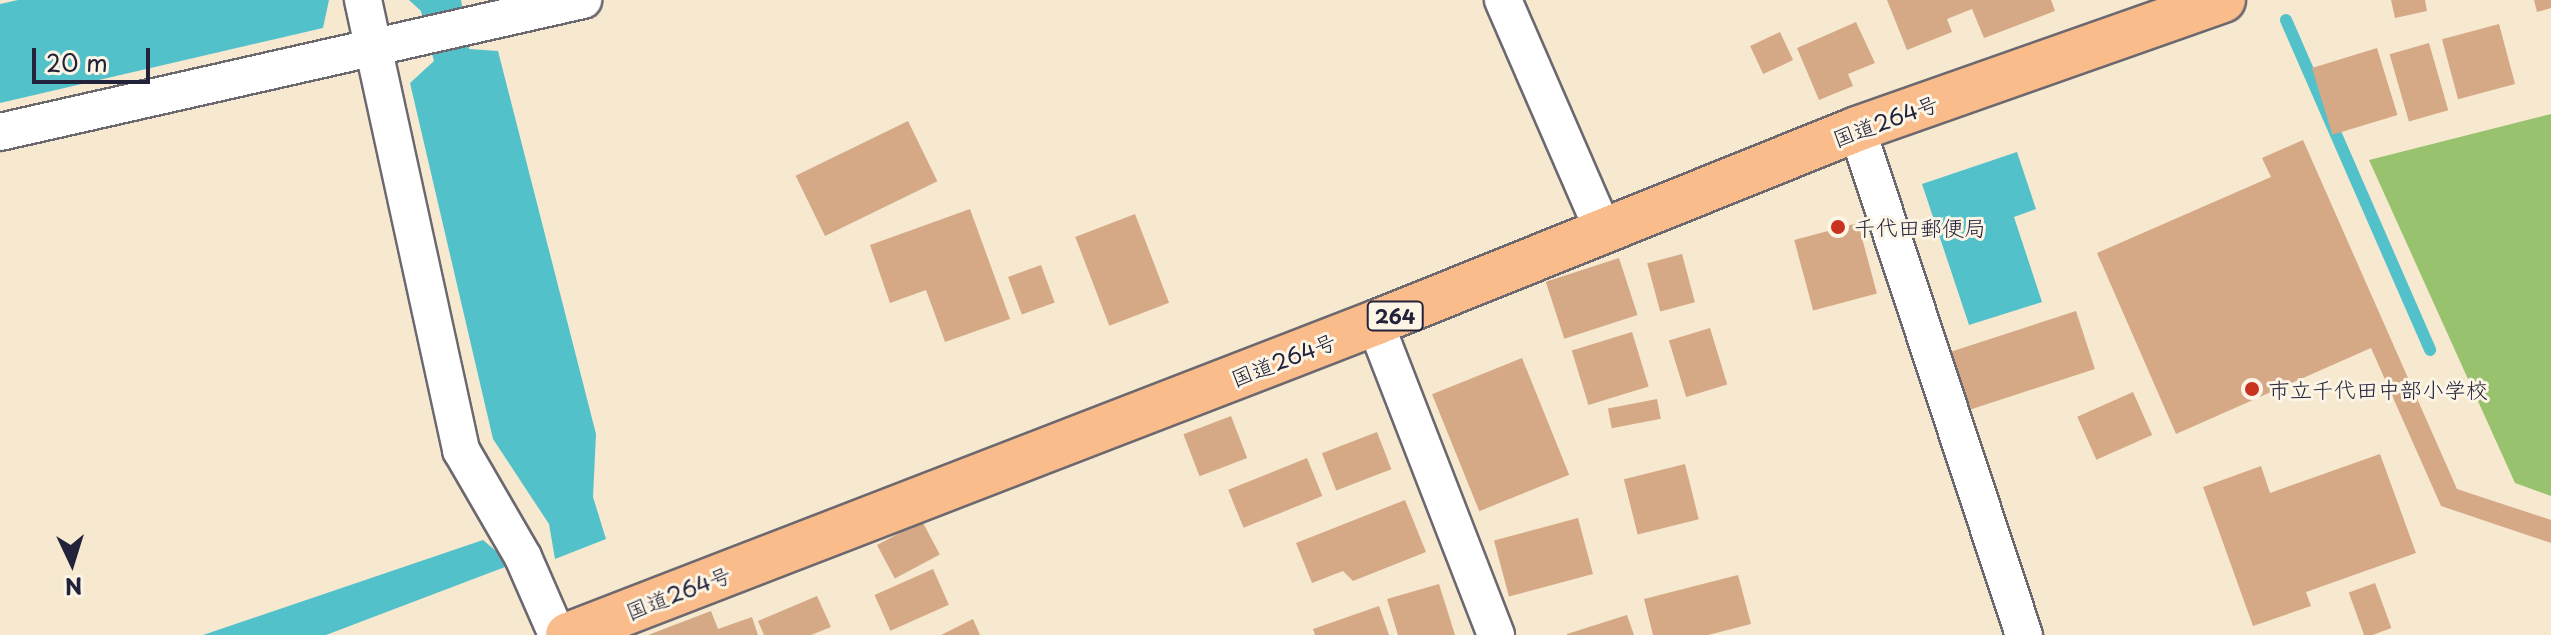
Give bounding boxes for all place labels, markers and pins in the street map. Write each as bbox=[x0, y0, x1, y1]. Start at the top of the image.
place label: 千代田郵便局 bbox=[1854, 214, 1986, 240]
marker: 千代田郵便局 bbox=[1829, 218, 1847, 236]
place label: 市立千代田中部小学校 bbox=[2268, 376, 2488, 402]
marker: 市立千代田中部小学校 bbox=[2243, 380, 2261, 398]

